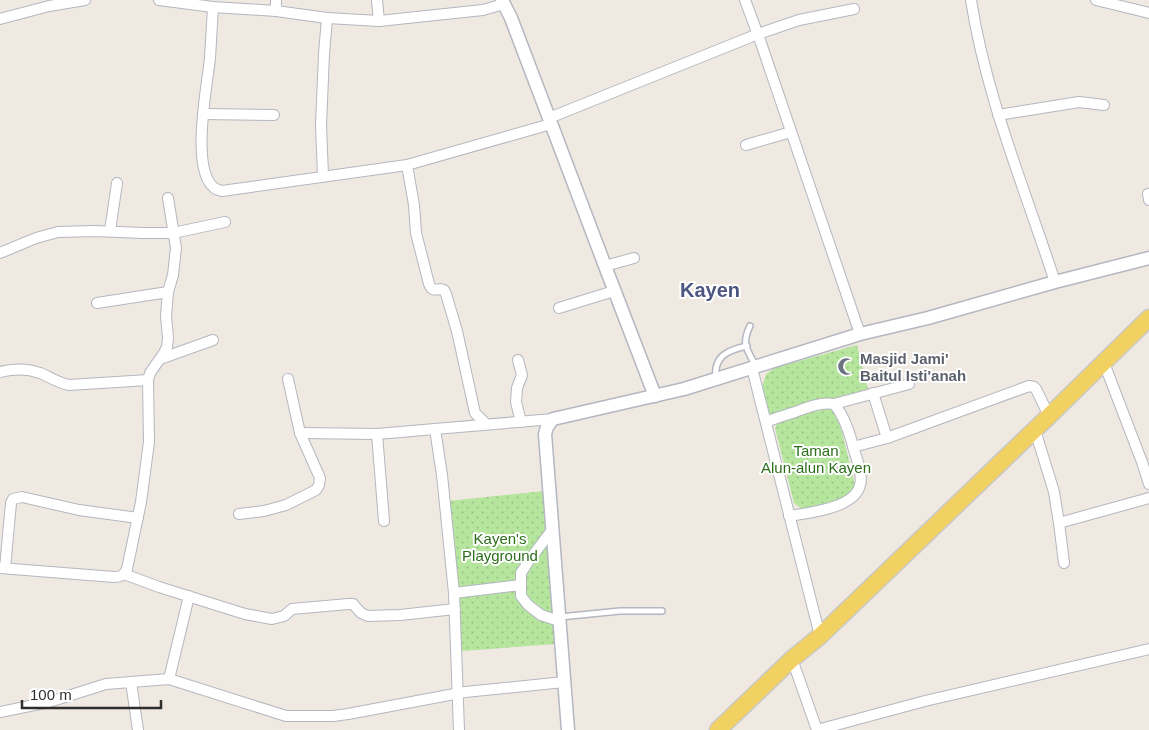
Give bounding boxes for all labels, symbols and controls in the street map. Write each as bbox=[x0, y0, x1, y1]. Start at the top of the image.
district label: Kayen bbox=[680, 279, 740, 301]
place label: Masjid Jami' Baitul Isti'anah bbox=[860, 350, 966, 384]
mosque icon: Masjid Jami' Baitul Isti'anah bbox=[836, 357, 856, 377]
park label: Taman Alun-alun Kayen bbox=[761, 442, 871, 476]
park label: Kayen's Playground bbox=[462, 530, 538, 564]
scale bar bbox=[22, 678, 161, 710]
text: 100 m bbox=[30, 686, 72, 703]

